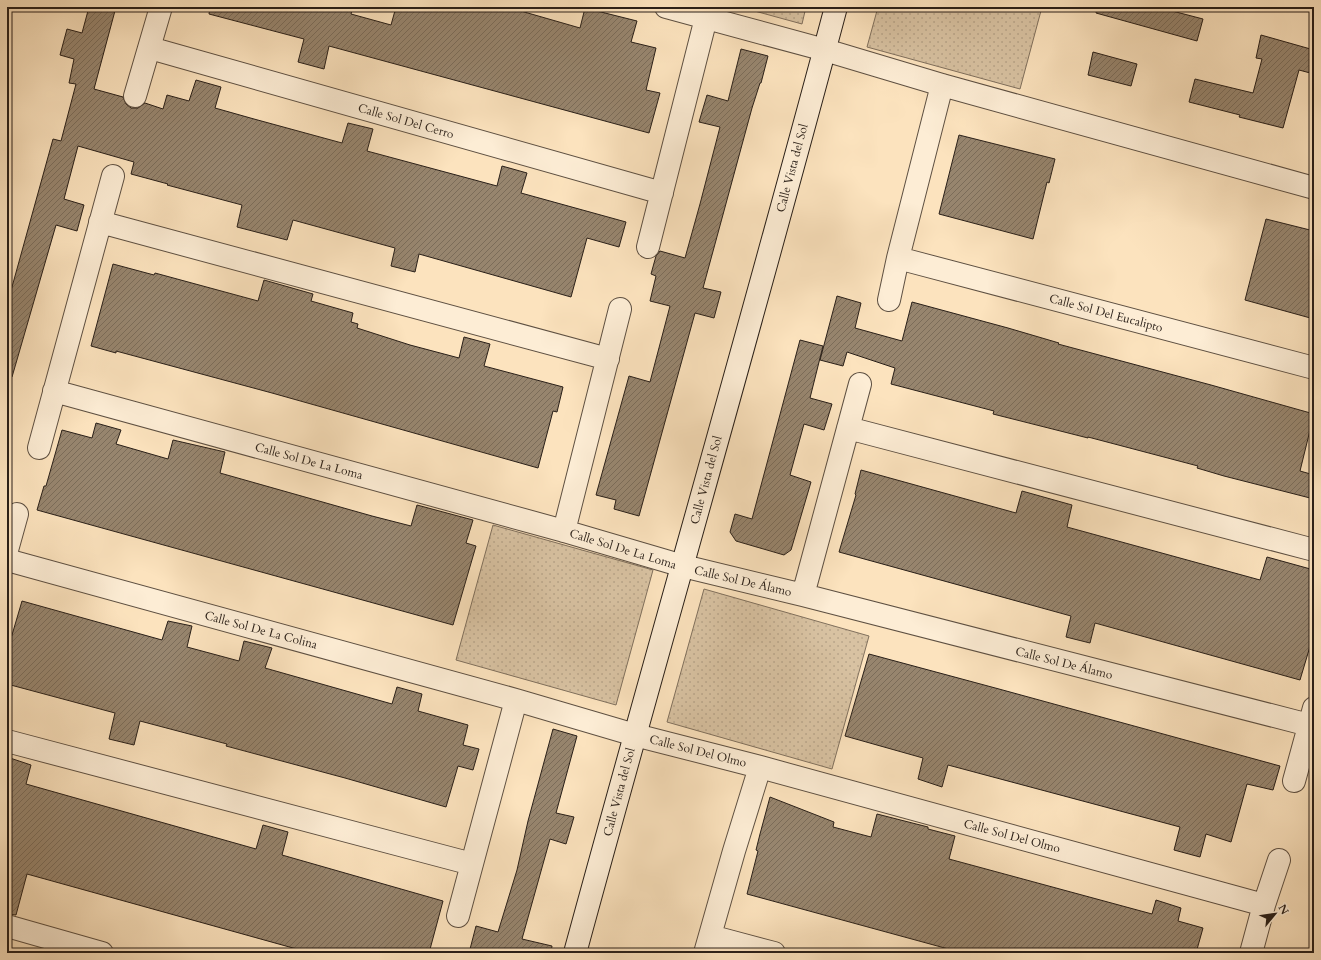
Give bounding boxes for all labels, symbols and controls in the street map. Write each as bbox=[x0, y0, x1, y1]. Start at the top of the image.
street label: Calle Sol Del Cerro bbox=[356, 100, 456, 143]
street label: Calle Vista del Sol bbox=[772, 122, 812, 214]
street label: Calle Sol Del Eucalipto bbox=[1047, 290, 1165, 336]
street label: Calle Vista del Sol bbox=[686, 434, 726, 526]
street label: Calle Sol De La Loma bbox=[253, 439, 366, 483]
street label: Calle Sol De La Loma bbox=[568, 525, 679, 573]
street label: Calle Sol De Álamo bbox=[693, 561, 794, 600]
street label: Calle Sol De La Colina bbox=[203, 607, 320, 653]
street label: Calle Sol De Álamo bbox=[1014, 642, 1115, 683]
street label: Calle Sol Del Olmo bbox=[648, 731, 749, 771]
street label: Calle Vista del Sol bbox=[599, 746, 639, 838]
street label: Calle Sol Del Olmo bbox=[962, 815, 1063, 857]
north arrow bbox=[1255, 894, 1295, 934]
text: N bbox=[1274, 902, 1292, 918]

